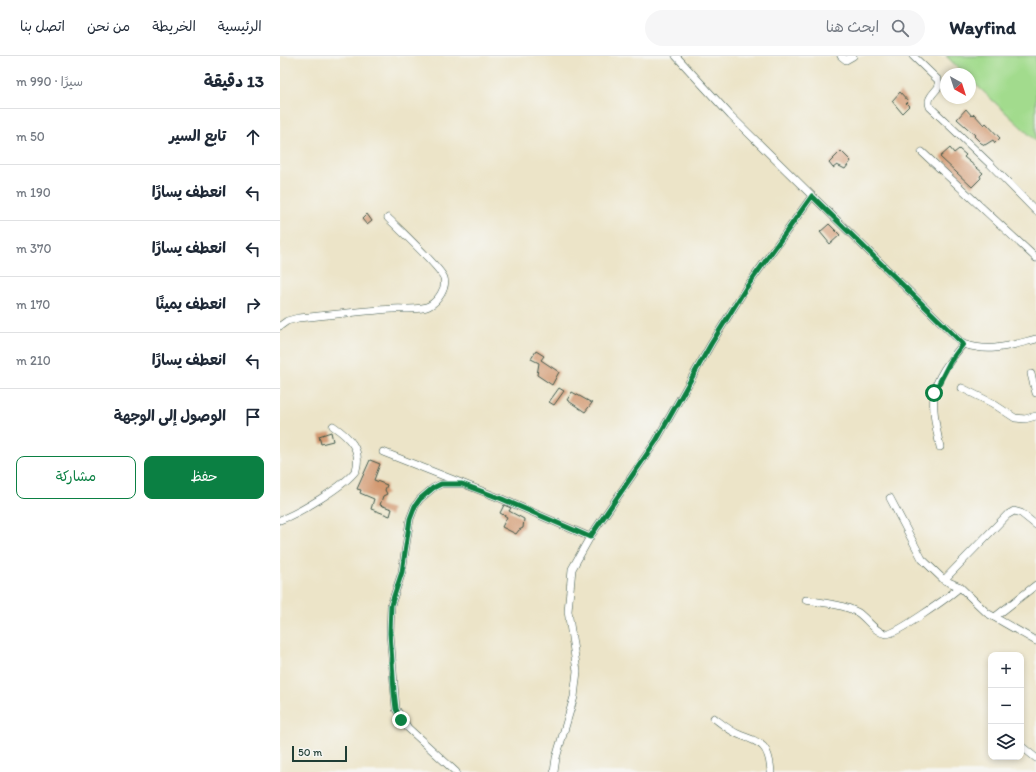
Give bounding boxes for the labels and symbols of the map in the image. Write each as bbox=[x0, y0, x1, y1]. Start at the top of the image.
north arrow bbox=[940, 68, 976, 104]
route start bbox=[925, 384, 943, 402]
route end bbox=[392, 711, 410, 729]
scale bar bbox=[292, 744, 347, 763]

